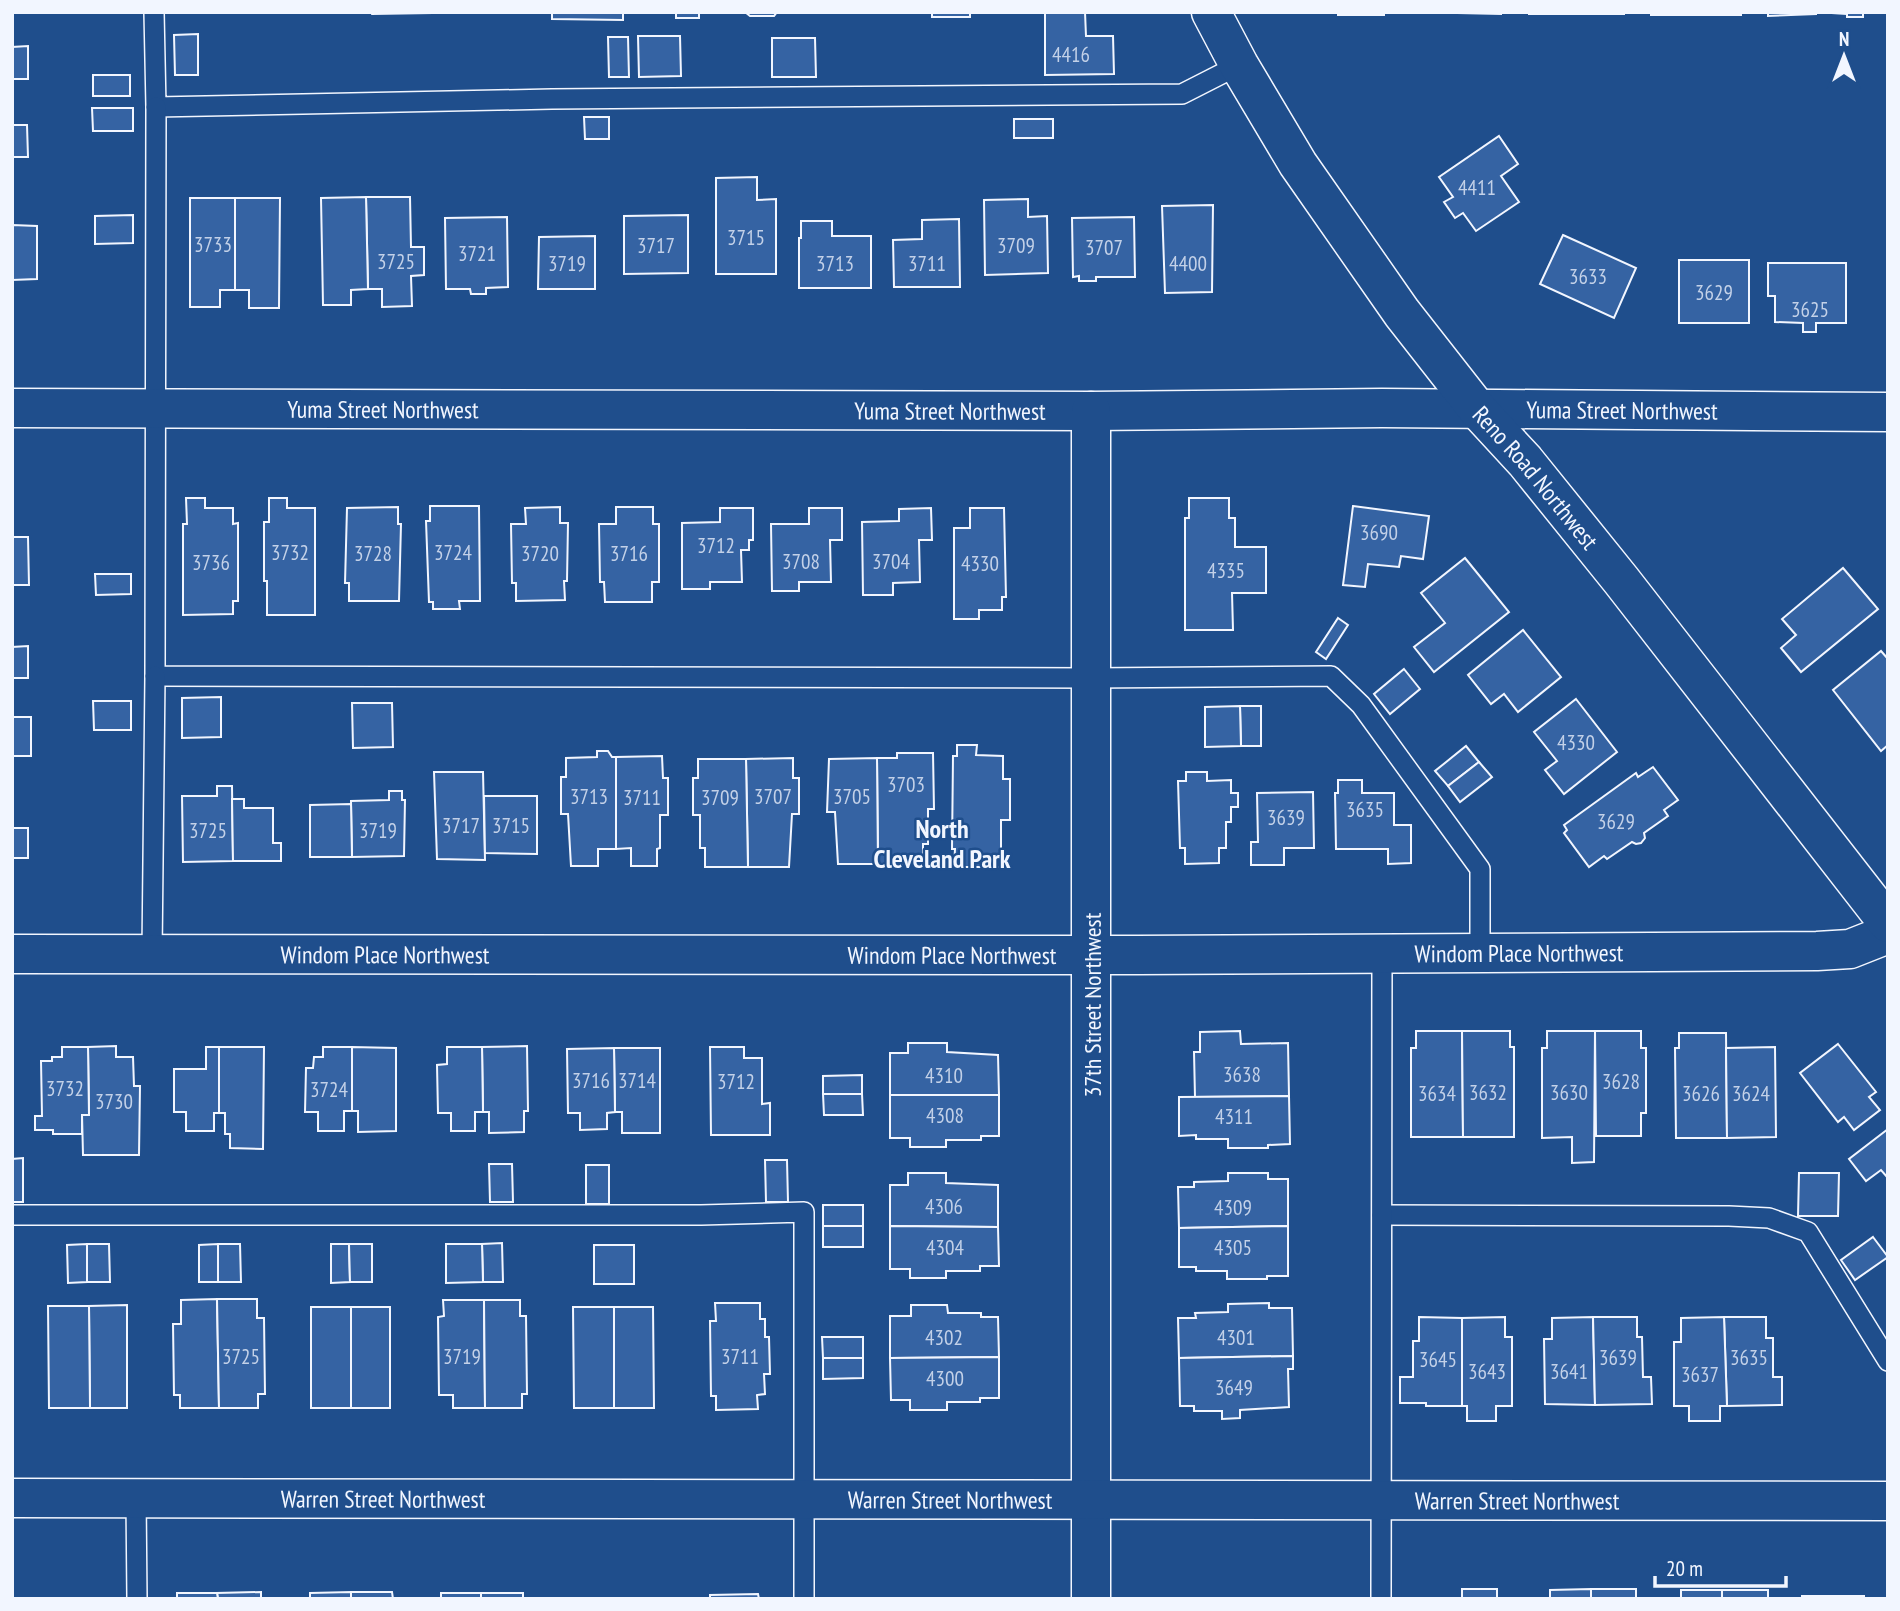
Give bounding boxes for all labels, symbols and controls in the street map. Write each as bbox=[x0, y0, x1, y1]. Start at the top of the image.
north arrow bbox=[1809, 21, 1879, 91]
text: N bbox=[1839, 27, 1849, 51]
house number: 4416 bbox=[1052, 41, 1090, 68]
house number: 4411 bbox=[1458, 174, 1496, 201]
house number: 3715 bbox=[727, 224, 765, 251]
house number: 3733 bbox=[194, 231, 232, 258]
house number: 3717 bbox=[637, 232, 675, 259]
house number: 3709 bbox=[997, 232, 1035, 259]
house number: 3707 bbox=[1085, 234, 1123, 261]
house number: 3721 bbox=[458, 240, 496, 267]
house number: 3725 bbox=[377, 248, 415, 275]
house number: 3719 bbox=[548, 250, 586, 277]
house number: 3713 bbox=[816, 250, 854, 277]
house number: 3711 bbox=[908, 250, 946, 277]
house number: 4400 bbox=[1169, 250, 1207, 277]
house number: 3633 bbox=[1569, 263, 1607, 290]
house number: 3629 bbox=[1695, 279, 1733, 306]
house number: 3625 bbox=[1791, 296, 1829, 323]
street label: Yuma Street Northwest bbox=[287, 393, 479, 425]
street label: Yuma Street Northwest bbox=[1526, 394, 1718, 426]
street label: Yuma Street Northwest bbox=[854, 395, 1046, 426]
street label: Reno Road Northwest bbox=[1466, 399, 1606, 556]
house number: 3690 bbox=[1360, 519, 1398, 546]
house number: 3712 bbox=[697, 532, 735, 559]
house number: 3732 bbox=[271, 539, 309, 566]
house number: 3724 bbox=[434, 539, 472, 566]
house number: 3728 bbox=[354, 540, 392, 567]
house number: 3720 bbox=[521, 540, 559, 567]
house number: 3716 bbox=[610, 540, 648, 567]
house number: 3708 bbox=[782, 548, 820, 575]
house number: 3704 bbox=[872, 548, 910, 575]
house number: 3736 bbox=[192, 549, 230, 576]
house number: 4330 bbox=[961, 550, 999, 577]
house number: 4335 bbox=[1207, 557, 1245, 584]
house number: 4330 bbox=[1557, 729, 1595, 756]
house number: 3703 bbox=[887, 771, 925, 798]
house number: 3713 bbox=[570, 783, 608, 810]
house number: 3707 bbox=[754, 783, 792, 810]
house number: 3705 bbox=[833, 783, 871, 810]
house number: 3711 bbox=[623, 784, 661, 811]
house number: 3709 bbox=[701, 784, 739, 811]
house number: 3635 bbox=[1346, 796, 1384, 823]
house number: 3639 bbox=[1267, 804, 1305, 831]
house number: 3629 bbox=[1597, 808, 1635, 835]
house number: 3717 bbox=[442, 812, 480, 839]
house number: 3715 bbox=[492, 812, 530, 839]
district label: North Cleveland Park bbox=[874, 812, 1011, 875]
house number: 3725 bbox=[189, 817, 227, 844]
house number: 3719 bbox=[359, 817, 397, 844]
street label: 37th Street Northwest bbox=[1077, 912, 1108, 1097]
street label: Windom Place Northwest bbox=[1414, 937, 1624, 969]
street label: Windom Place Northwest bbox=[281, 939, 490, 970]
street label: Windom Place Northwest bbox=[848, 939, 1057, 970]
house number: 3638 bbox=[1223, 1061, 1261, 1088]
house number: 4310 bbox=[925, 1062, 963, 1089]
house number: 3716 bbox=[572, 1067, 610, 1094]
house number: 3714 bbox=[618, 1067, 656, 1094]
house number: 3712 bbox=[717, 1068, 755, 1095]
house number: 3628 bbox=[1602, 1068, 1640, 1095]
house number: 3732 bbox=[46, 1075, 84, 1102]
house number: 3724 bbox=[310, 1076, 348, 1103]
house number: 3632 bbox=[1469, 1079, 1507, 1106]
house number: 3630 bbox=[1550, 1079, 1588, 1106]
house number: 3634 bbox=[1418, 1080, 1456, 1107]
house number: 3626 bbox=[1682, 1080, 1720, 1107]
house number: 3624 bbox=[1732, 1080, 1770, 1107]
house number: 3730 bbox=[95, 1088, 133, 1115]
house number: 4308 bbox=[926, 1102, 964, 1129]
house number: 4311 bbox=[1215, 1103, 1253, 1130]
house number: 4306 bbox=[925, 1193, 963, 1220]
house number: 4309 bbox=[1214, 1194, 1252, 1221]
house number: 4304 bbox=[926, 1234, 964, 1261]
house number: 4305 bbox=[1214, 1234, 1252, 1261]
house number: 4302 bbox=[925, 1324, 963, 1351]
house number: 4301 bbox=[1217, 1324, 1255, 1351]
house number: 3725 bbox=[222, 1343, 260, 1370]
house number: 3719 bbox=[443, 1343, 481, 1370]
house number: 3711 bbox=[721, 1343, 759, 1370]
house number: 3639 bbox=[1599, 1344, 1637, 1371]
house number: 3635 bbox=[1730, 1344, 1768, 1371]
house number: 3645 bbox=[1419, 1346, 1457, 1373]
house number: 3643 bbox=[1468, 1358, 1506, 1385]
house number: 3641 bbox=[1550, 1358, 1588, 1385]
house number: 3637 bbox=[1681, 1361, 1719, 1388]
house number: 4300 bbox=[926, 1365, 964, 1392]
house number: 3649 bbox=[1215, 1374, 1253, 1401]
street label: Warren Street Northwest bbox=[281, 1483, 486, 1514]
street label: Warren Street Northwest bbox=[848, 1484, 1053, 1515]
street label: Warren Street Northwest bbox=[1415, 1485, 1620, 1516]
scale bar bbox=[1655, 1544, 1786, 1588]
text: 20 m bbox=[1666, 1555, 1703, 1582]

